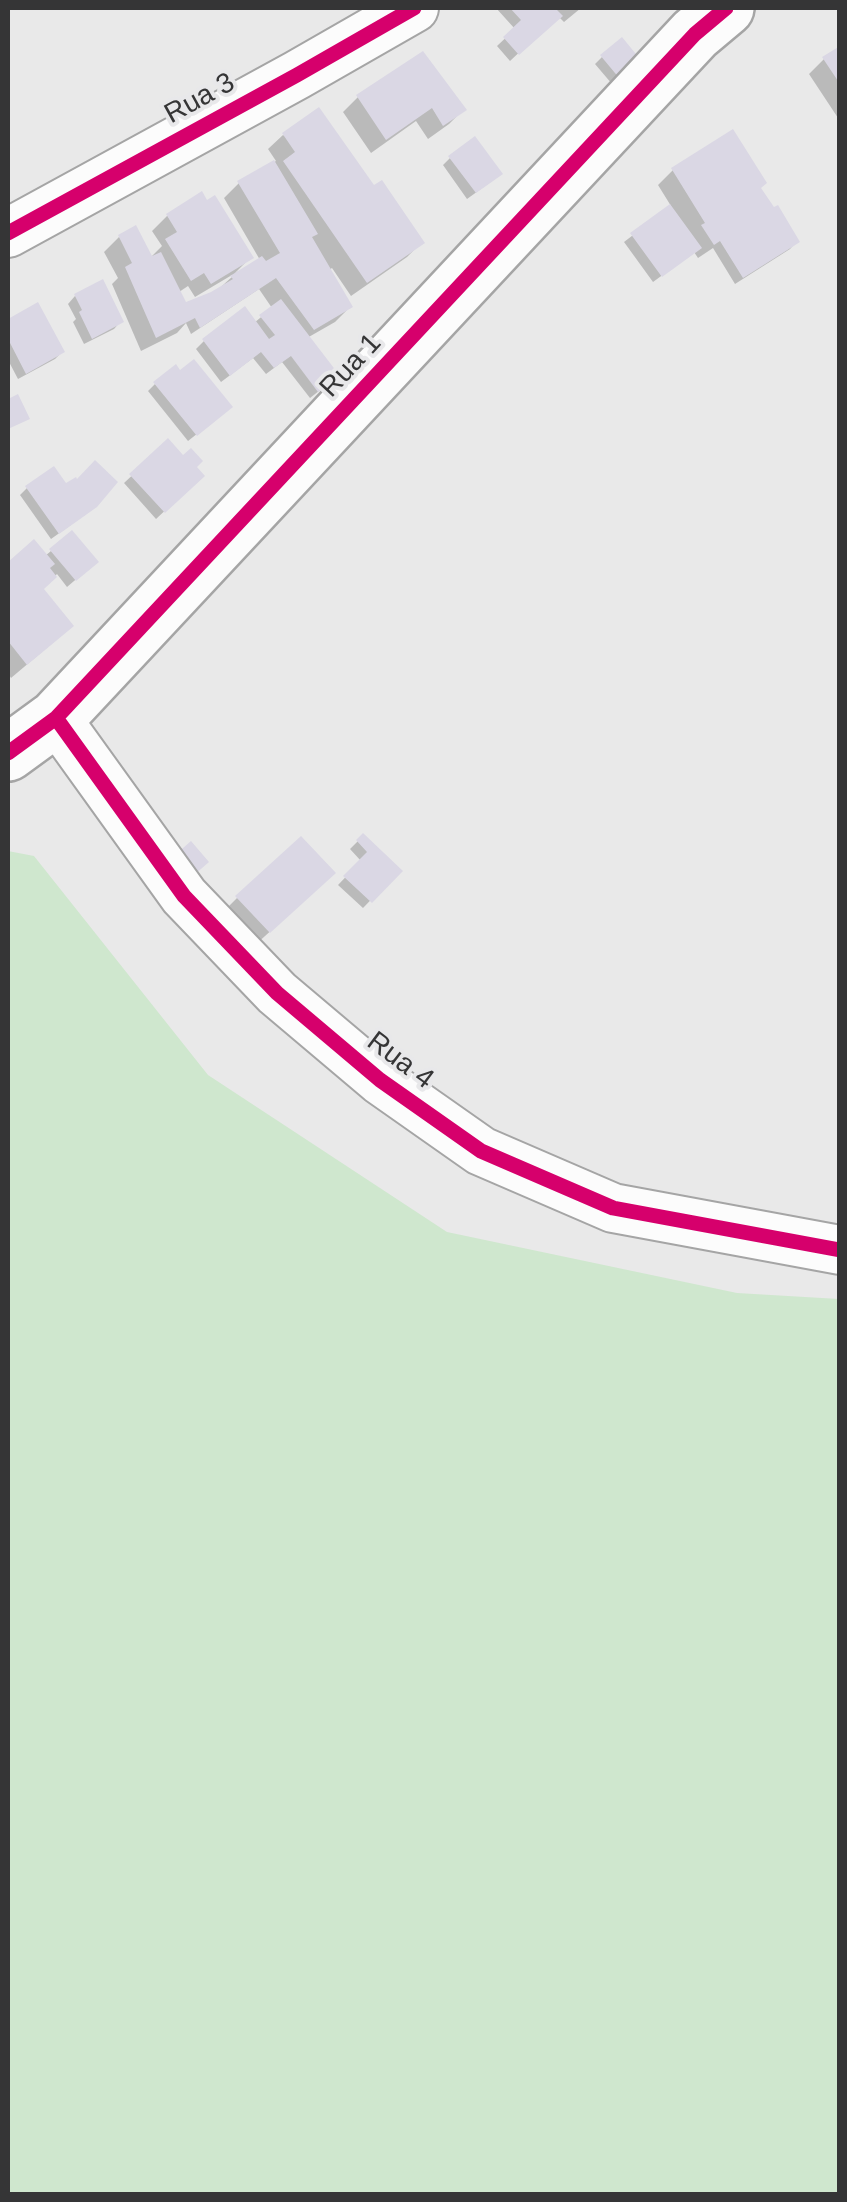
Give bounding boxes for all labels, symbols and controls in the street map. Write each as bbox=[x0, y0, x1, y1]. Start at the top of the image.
street label: Rua 3 bbox=[159, 66, 241, 132]
street label: Rua 1 bbox=[313, 327, 389, 405]
street label: Rua 4 bbox=[360, 1025, 440, 1097]

